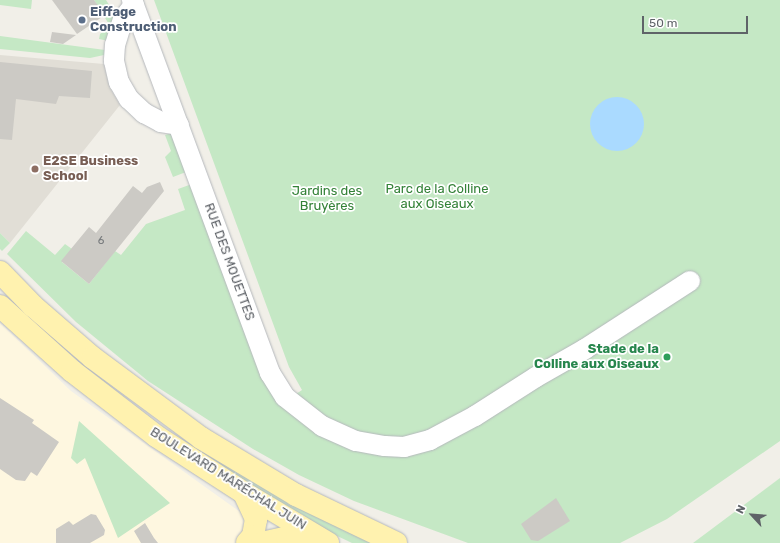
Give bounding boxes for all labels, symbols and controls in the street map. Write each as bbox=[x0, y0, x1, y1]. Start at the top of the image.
place label: Eiffage Construction bbox=[90, 5, 177, 36]
scale bar bbox=[644, 8, 750, 34]
marker: Eiffage Construction bbox=[77, 15, 87, 25]
text: 50 m bbox=[649, 16, 677, 30]
place label: E2SE Business School bbox=[43, 154, 138, 185]
marker: E2SE Business School bbox=[30, 164, 40, 174]
park label: Parc de la Colline aux Oiseaux bbox=[385, 182, 489, 213]
park label: Jardins des Bruyères bbox=[292, 184, 362, 215]
street label: RUE DES MOUETTES bbox=[200, 201, 258, 323]
house number: 6 bbox=[98, 234, 104, 248]
place label: Stade de la Colline aux Oiseaux bbox=[534, 342, 659, 373]
marker: Stade de la Colline aux Oiseaux bbox=[662, 352, 672, 362]
street label: BOULEVARD MARÉCHAL JUIN bbox=[147, 424, 309, 534]
north arrow bbox=[732, 495, 772, 535]
text: N bbox=[733, 503, 748, 516]

